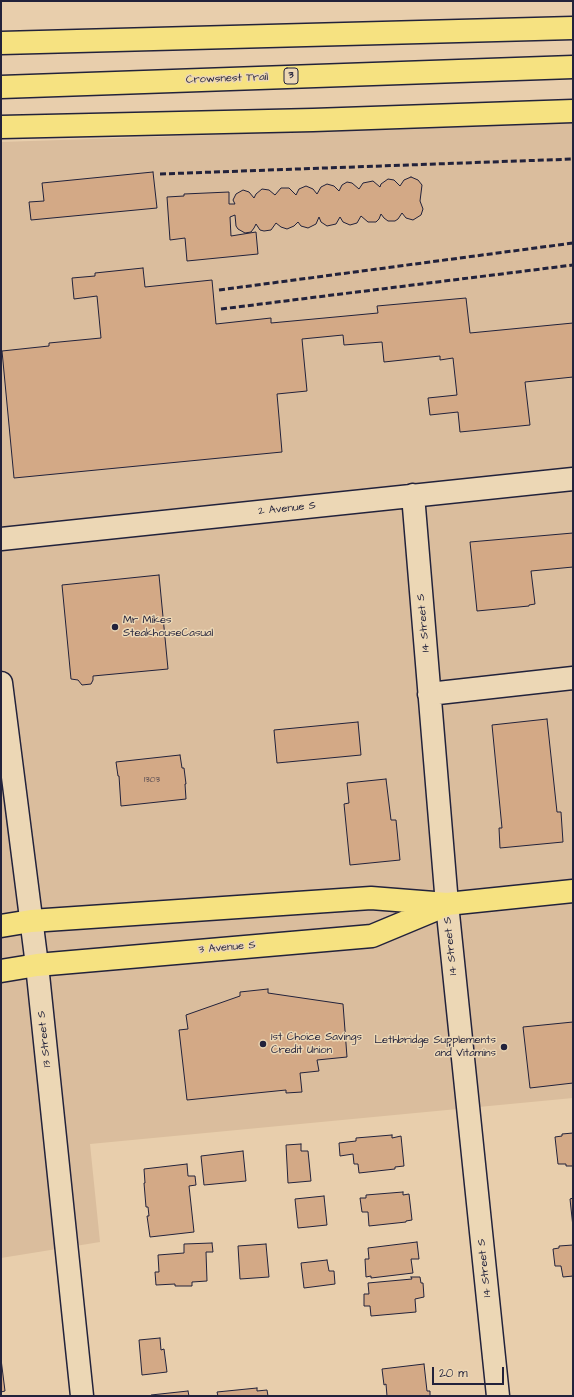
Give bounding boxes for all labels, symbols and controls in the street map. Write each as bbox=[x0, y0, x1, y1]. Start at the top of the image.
road number: 3 bbox=[284, 68, 298, 84]
street label: Crowsnest Trail bbox=[186, 71, 268, 87]
street label: 2 Avenue S bbox=[258, 499, 316, 519]
street label: 14 Street S bbox=[415, 593, 433, 653]
place label: Mr Mikes SteakhouseCasual bbox=[123, 614, 213, 640]
marker: Mr Mikes SteakhouseCasual bbox=[110, 622, 120, 632]
house number: 1303 bbox=[144, 775, 160, 785]
street label: 14 Street S bbox=[441, 916, 461, 976]
street label: 3 Avenue S bbox=[198, 939, 256, 957]
street label: 13 Street S bbox=[35, 1010, 55, 1068]
place label: 1st Choice Savings Credit Union bbox=[271, 1031, 362, 1057]
place label: Lethbridge Supplements and Vitamins bbox=[374, 1034, 496, 1060]
marker: 1st Choice Savings Credit Union bbox=[258, 1039, 268, 1049]
marker: Lethbridge Supplements and Vitamins bbox=[499, 1042, 509, 1052]
street label: 14 Street S bbox=[475, 1238, 495, 1298]
scale bar bbox=[434, 1359, 506, 1385]
text: 20 m bbox=[439, 1365, 468, 1382]

